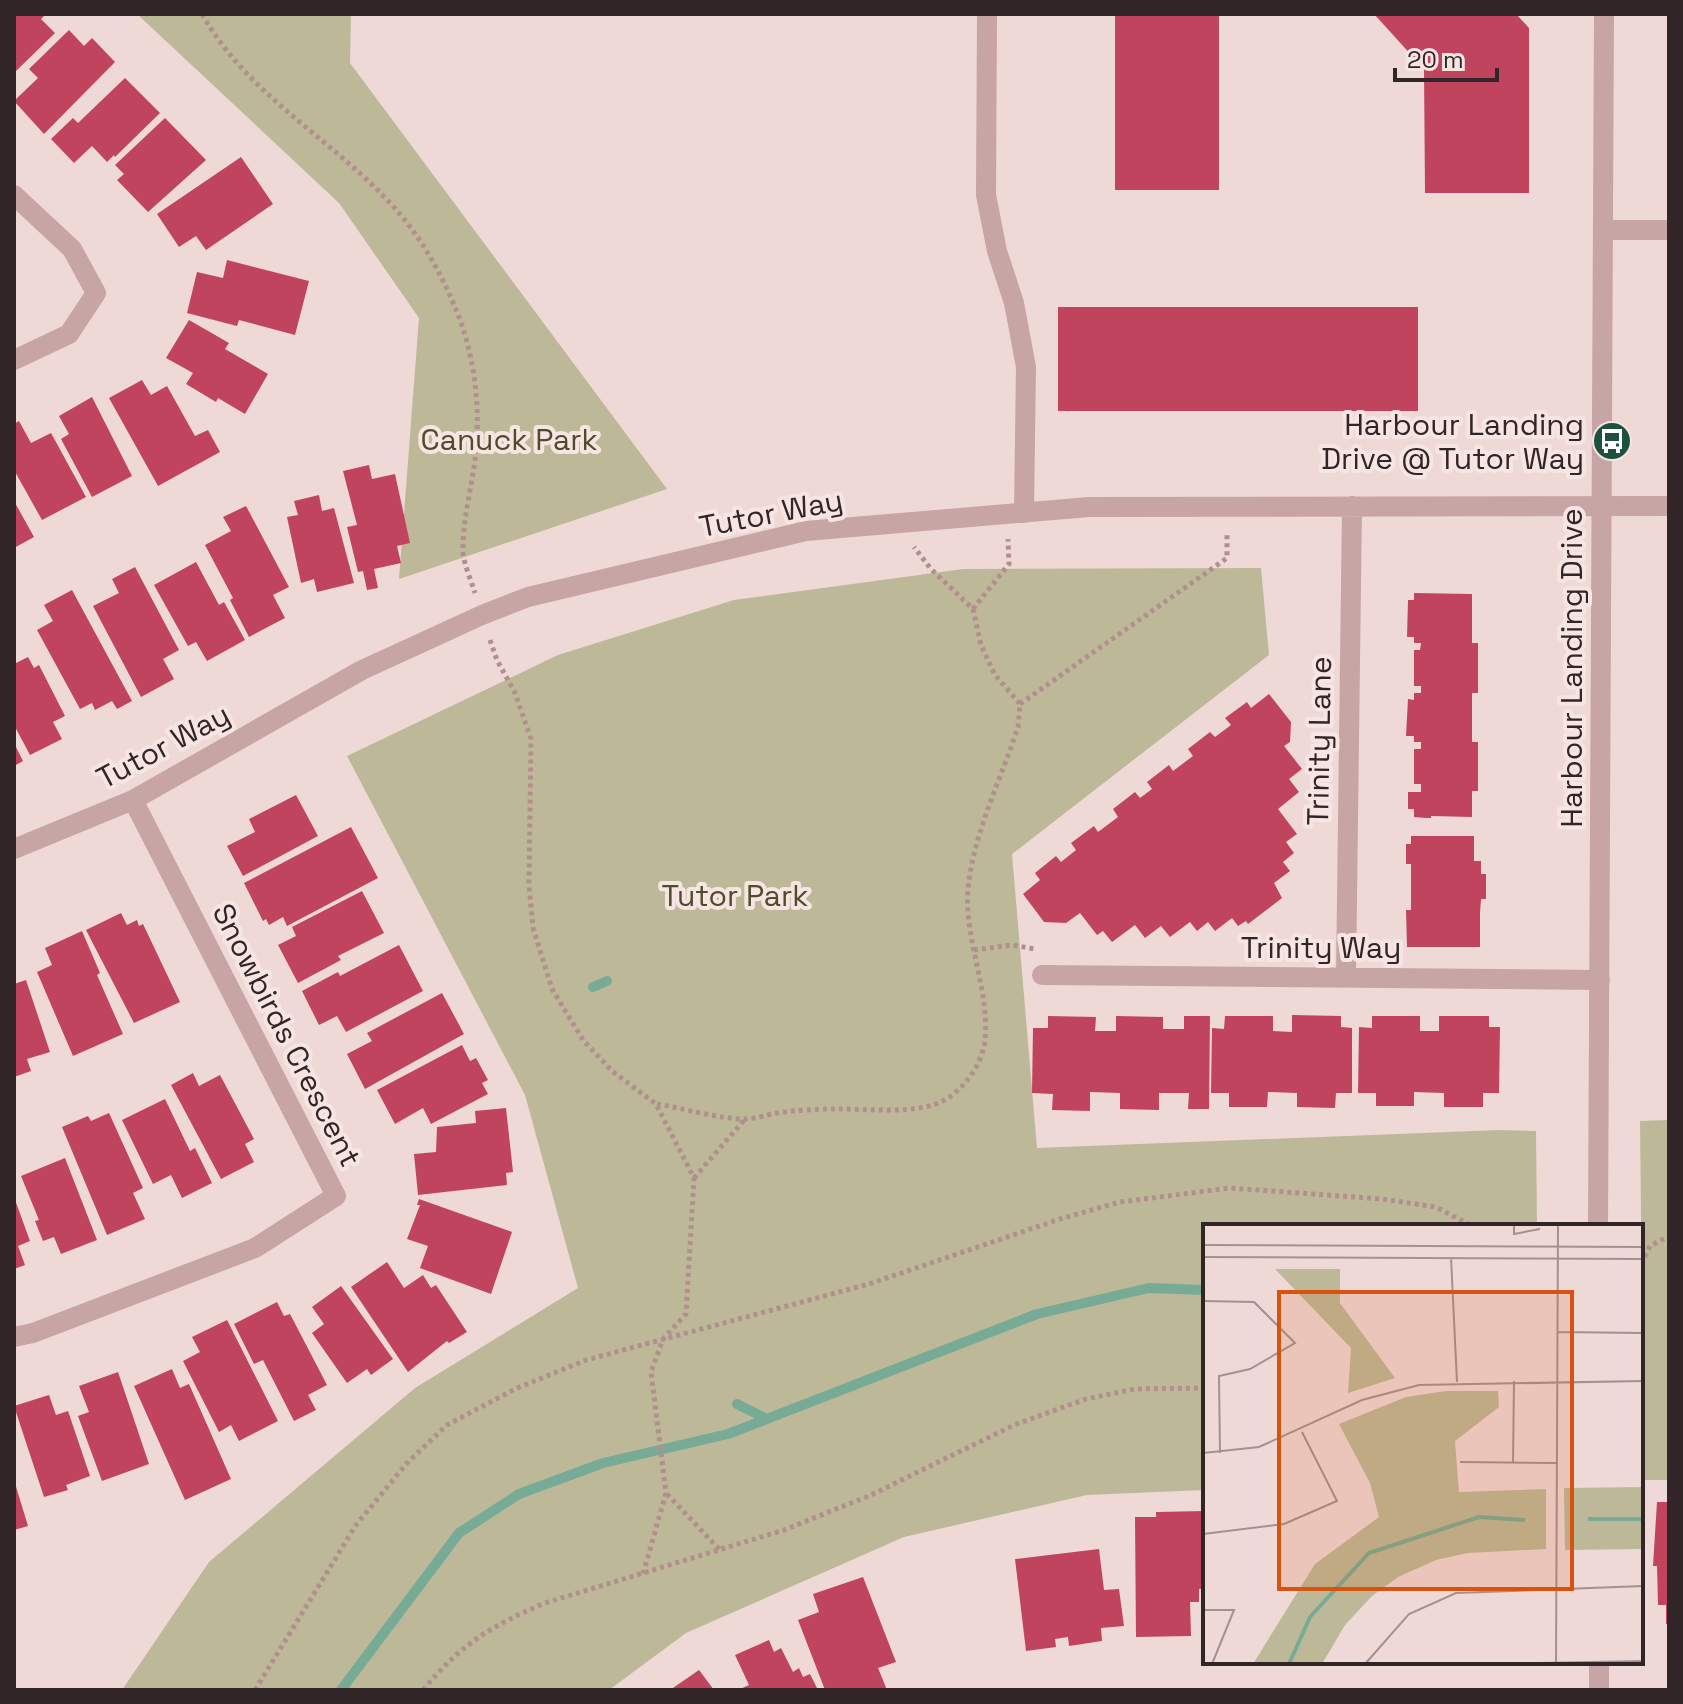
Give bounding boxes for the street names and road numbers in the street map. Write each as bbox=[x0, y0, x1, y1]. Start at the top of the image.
street label: Tutor Way bbox=[696, 480, 846, 546]
street label: Harbour Landing Drive bbox=[1552, 508, 1591, 828]
street label: Trinity Lane bbox=[1298, 656, 1340, 826]
street label: Tutor Way bbox=[90, 695, 236, 797]
street label: Snowbirds Crescent bbox=[204, 897, 370, 1173]
street label: Trinity Way bbox=[1241, 928, 1401, 967]

